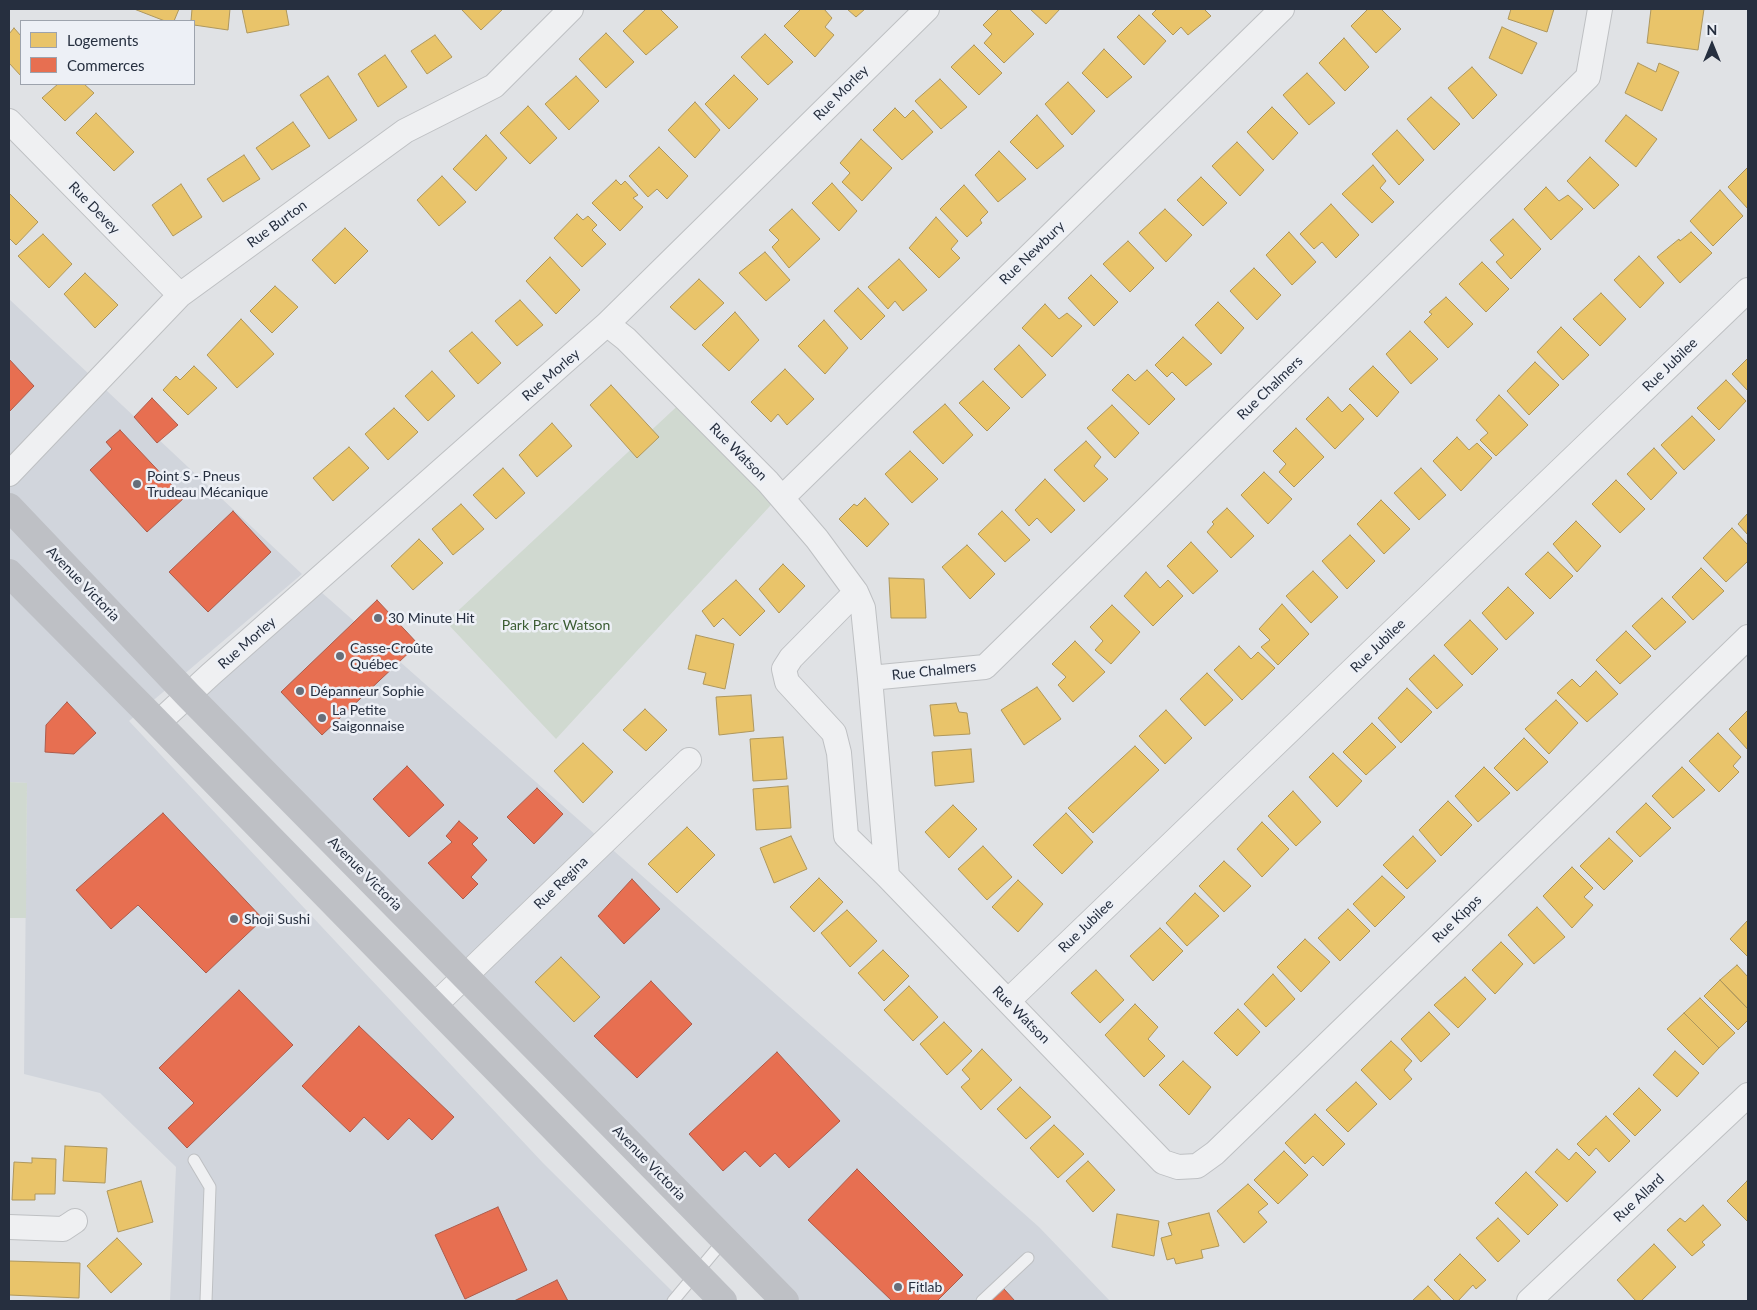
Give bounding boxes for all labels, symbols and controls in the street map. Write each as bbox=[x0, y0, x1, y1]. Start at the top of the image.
legend bbox=[20, 20, 195, 85]
north arrow bbox=[1687, 20, 1737, 70]
text: N bbox=[1707, 21, 1717, 38]
text: Logements bbox=[67, 31, 139, 49]
text: Commerces bbox=[67, 56, 145, 74]
street label: Rue Morley bbox=[810, 62, 872, 124]
street label: Rue Devey bbox=[65, 178, 123, 238]
street label: Rue Burton bbox=[244, 197, 310, 251]
street label: Rue Newbury bbox=[996, 218, 1068, 288]
street label: Rue Jubilee bbox=[1639, 335, 1701, 395]
street label: Rue Morley bbox=[519, 345, 583, 405]
street label: Rue Chalmers bbox=[1234, 353, 1306, 423]
street label: Rue Watson bbox=[706, 420, 770, 484]
place label: Point S - Pneus Trudeau Mécanique bbox=[147, 468, 268, 501]
marker: Point S - Pneus Trudeau Mécanique bbox=[131, 478, 143, 490]
street label: Avenue Victoria bbox=[43, 543, 123, 625]
place label: 30 Minute Hit bbox=[388, 610, 475, 626]
marker: 30 Minute Hit bbox=[372, 612, 384, 624]
street label: Rue Morley bbox=[215, 613, 279, 673]
street label: Rue Jubilee bbox=[1347, 616, 1409, 676]
park label: Park Parc Watson bbox=[502, 617, 610, 633]
place label: Casse-Croûte Québec bbox=[350, 640, 433, 672]
marker: Casse-Croûte Québec bbox=[334, 650, 346, 662]
street label: Rue Chalmers bbox=[891, 658, 977, 684]
place label: Dépanneur Sophie bbox=[310, 683, 424, 699]
marker: Dépanneur Sophie bbox=[294, 685, 306, 697]
place label: La Petite Saigonnaise bbox=[332, 702, 404, 734]
marker: La Petite Saigonnaise bbox=[316, 712, 328, 724]
street label: Avenue Victoria bbox=[324, 833, 406, 915]
street label: Rue Regina bbox=[531, 853, 591, 913]
street label: Rue Kipps bbox=[1429, 892, 1485, 946]
street label: Rue Jubilee bbox=[1055, 896, 1117, 956]
place label: Shoji Sushi bbox=[244, 911, 310, 927]
marker: Shoji Sushi bbox=[228, 913, 240, 925]
street label: Rue Watson bbox=[989, 983, 1053, 1047]
street label: Avenue Victoria bbox=[609, 1122, 689, 1204]
street label: Rue Allard bbox=[1610, 1170, 1668, 1226]
place label: Fitlab bbox=[908, 1279, 942, 1295]
marker: Fitlab bbox=[892, 1281, 904, 1293]

